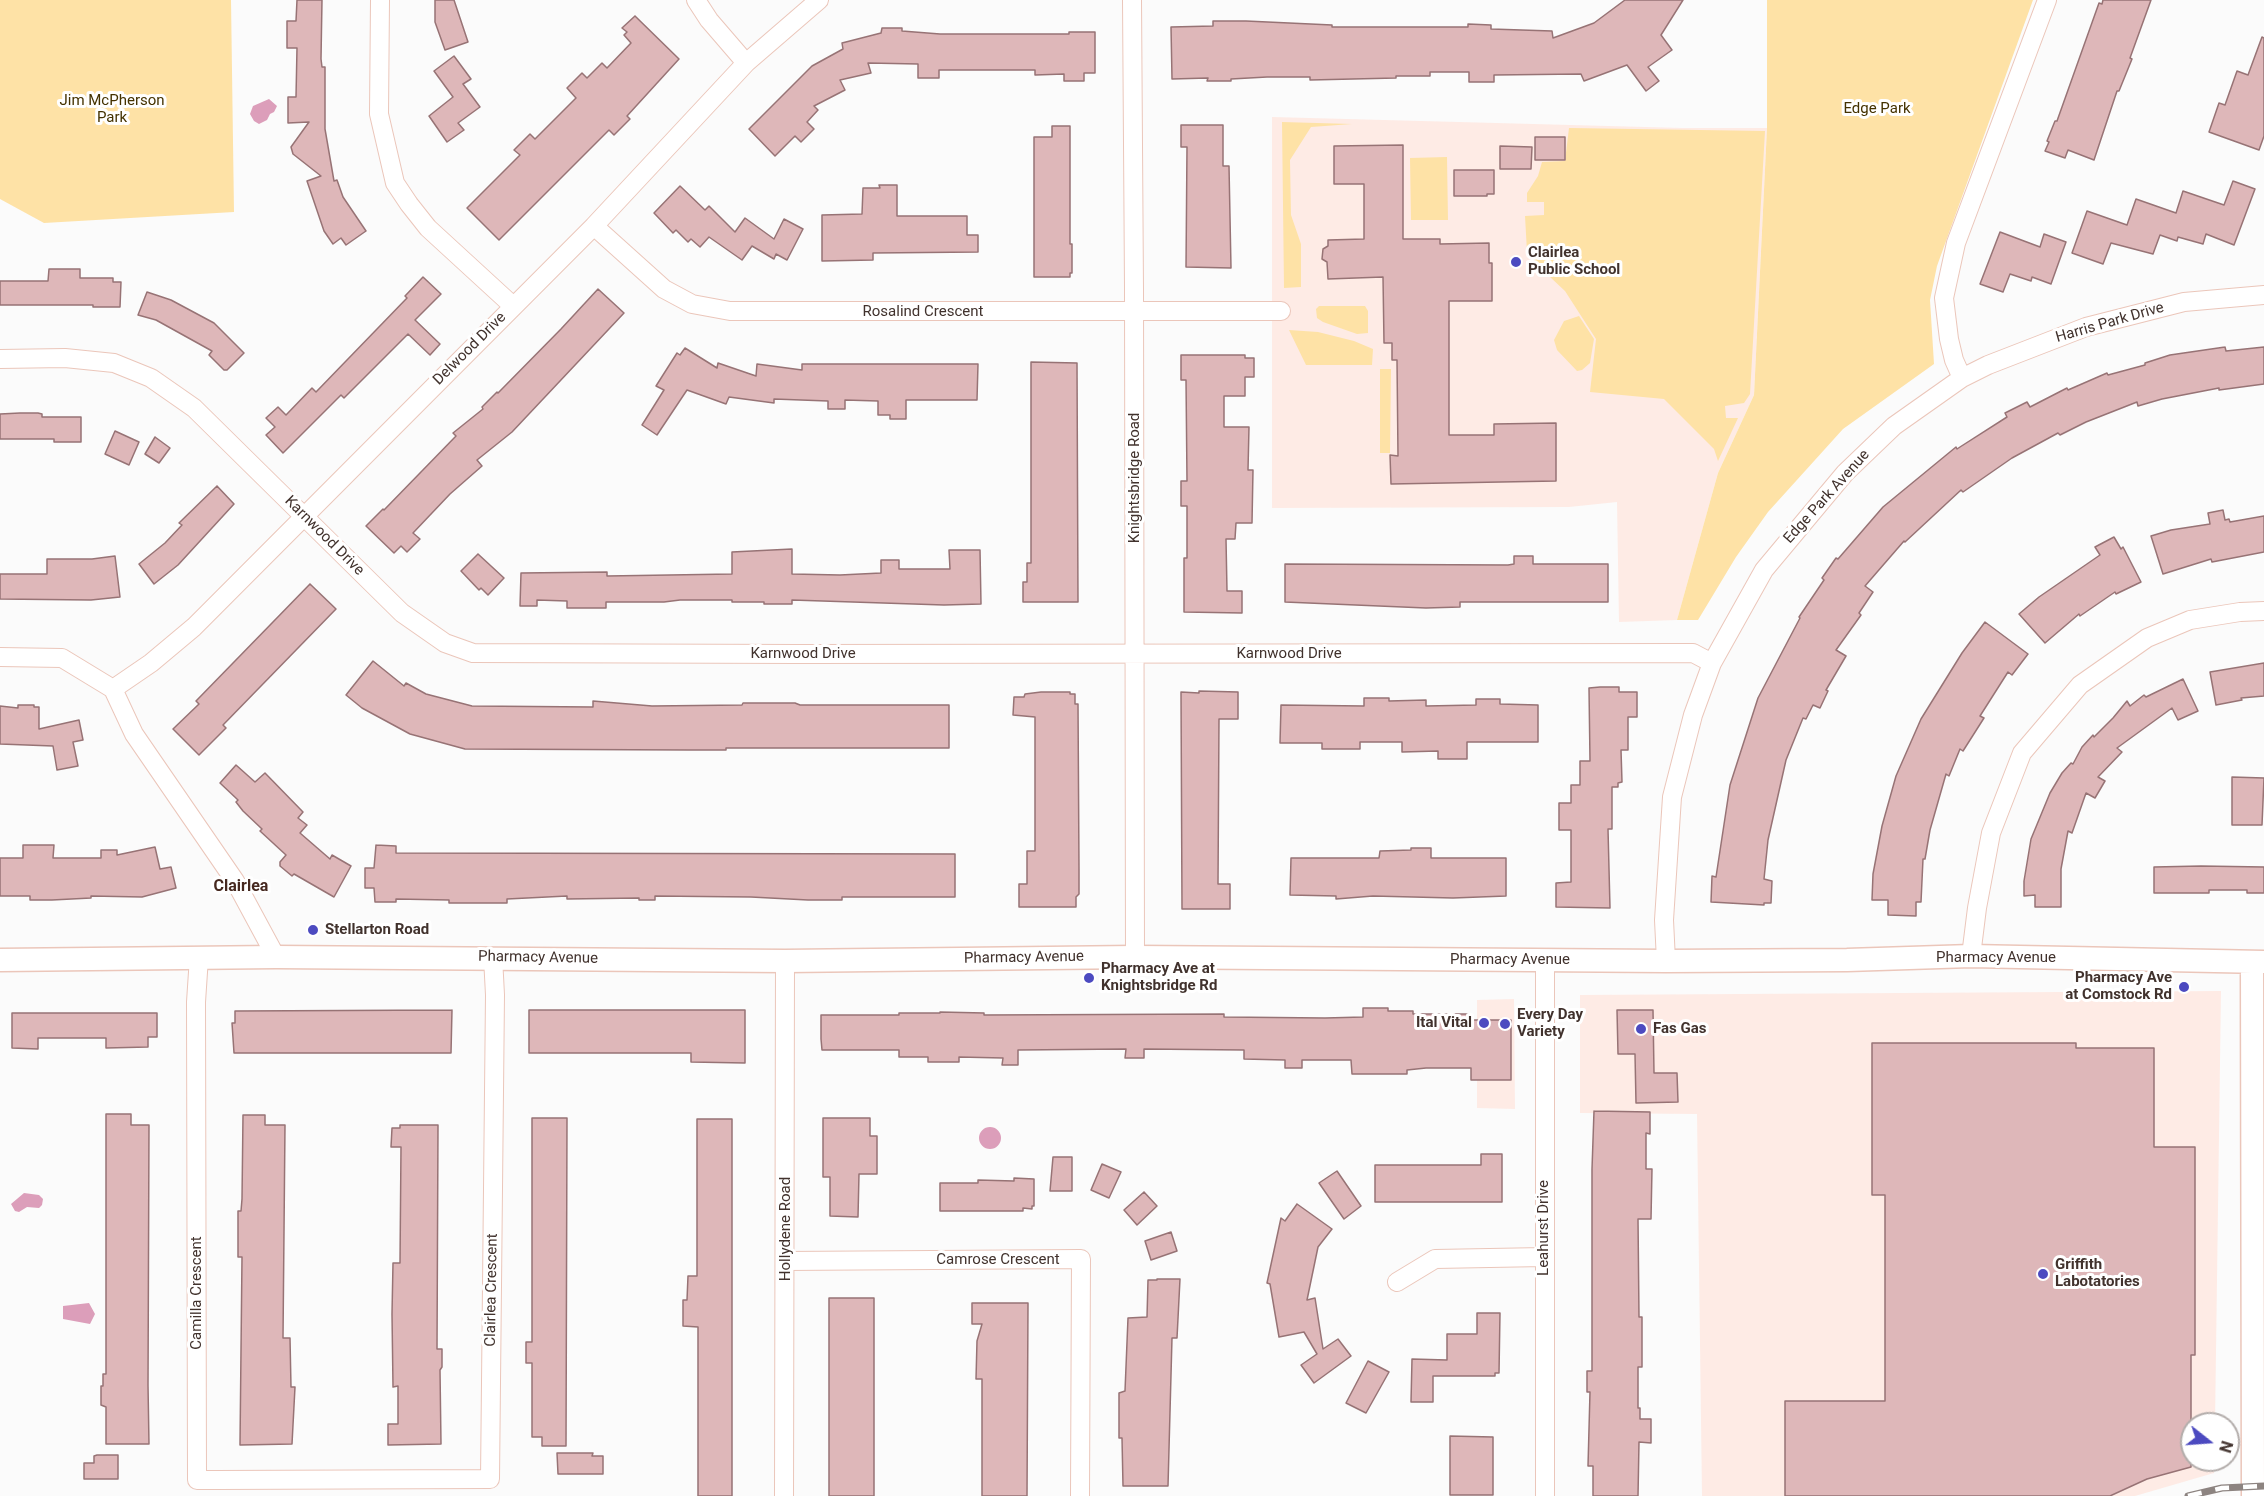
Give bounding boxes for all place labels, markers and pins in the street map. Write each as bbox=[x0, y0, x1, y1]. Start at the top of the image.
place label: Clairlea Public School bbox=[1528, 244, 1620, 279]
marker: Clairlea Public School bbox=[1509, 255, 1523, 269]
place label: Stellarton Road bbox=[325, 921, 429, 939]
marker: Stellarton Road bbox=[306, 923, 320, 937]
place label: Pharmacy Ave at Knightsbridge Rd bbox=[1101, 960, 1217, 995]
place label: Pharmacy Ave at Comstock Rd bbox=[2065, 969, 2172, 1004]
marker: Pharmacy Ave at Knightsbridge Rd bbox=[1082, 971, 1096, 985]
marker: Pharmacy Ave at Comstock Rd bbox=[2177, 980, 2191, 994]
place label: Every Day Variety bbox=[1517, 1006, 1583, 1041]
place label: Ital Vital bbox=[1416, 1014, 1472, 1032]
marker: Ital Vital bbox=[1477, 1016, 1491, 1030]
marker: Every Day Variety bbox=[1498, 1017, 1512, 1031]
place label: Fas Gas bbox=[1653, 1020, 1706, 1038]
marker: Fas Gas bbox=[1634, 1022, 1648, 1036]
place label: Griffith Labotatories bbox=[2055, 1256, 2140, 1291]
marker: Griffith Labotatories bbox=[2036, 1267, 2050, 1281]

